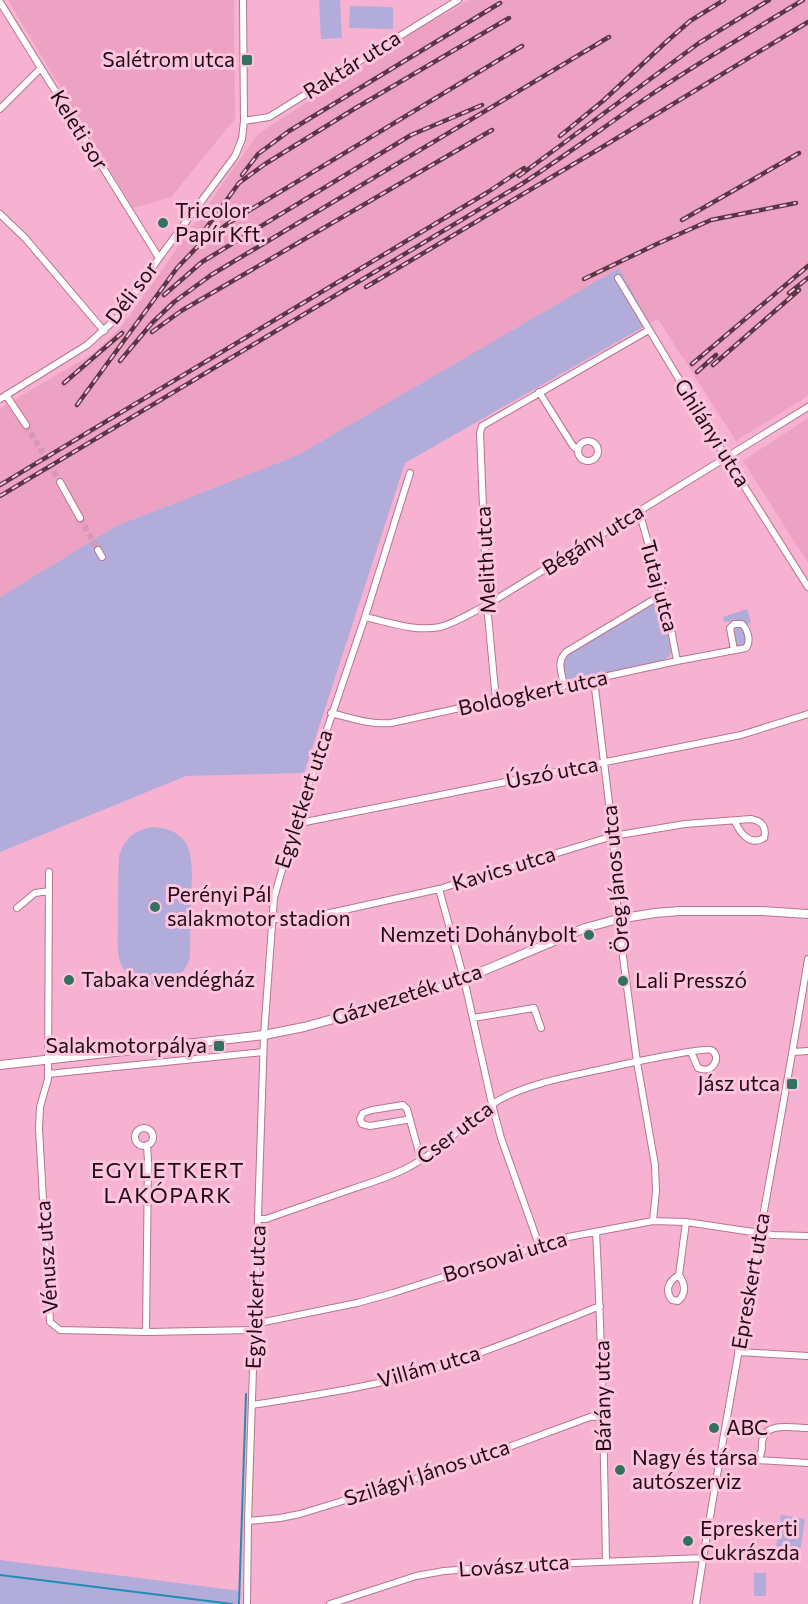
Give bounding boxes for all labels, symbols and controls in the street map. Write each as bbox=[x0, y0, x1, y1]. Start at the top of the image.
street label: Raktár utca bbox=[298, 24, 404, 103]
place label: Salétrom utca bbox=[102, 46, 235, 71]
marker: Salétrom utca bbox=[240, 53, 254, 67]
street label: Keleti sor bbox=[46, 85, 115, 174]
place label: Tricolor Papír Kft. bbox=[175, 197, 265, 246]
marker: Tricolor Papír Kft. bbox=[156, 216, 170, 230]
street label: Déli sor bbox=[99, 256, 162, 328]
street label: Ghilányi utca bbox=[670, 374, 756, 491]
street label: Bégány utca bbox=[537, 498, 648, 580]
street label: Melith utca bbox=[469, 505, 500, 615]
street label: Tutaj utca bbox=[636, 537, 685, 634]
street label: Boldogkert utca bbox=[456, 663, 610, 720]
street label: Egyletkert utca bbox=[268, 726, 337, 871]
street label: Úszó utca bbox=[503, 750, 600, 793]
street label: Öreg János utca bbox=[596, 804, 633, 954]
street label: Kavics utca bbox=[449, 840, 558, 895]
place label: Perényi Pál salakmotor stadion bbox=[167, 881, 351, 930]
marker: Perényi Pál salakmotor stadion bbox=[148, 900, 162, 914]
place label: Nemzeti Dohánybolt bbox=[380, 921, 577, 946]
marker: Nemzeti Dohánybolt bbox=[582, 928, 596, 942]
street label: Gázvezeték utca bbox=[328, 958, 485, 1030]
place label: Tabaka vendégház bbox=[81, 966, 255, 991]
place label: Lali Presszó bbox=[635, 967, 747, 992]
marker: Tabaka vendégház bbox=[62, 973, 76, 987]
marker: Lali Presszó bbox=[616, 974, 630, 988]
place label: Salakmotorpálya bbox=[46, 1032, 207, 1057]
marker: Salakmotorpálya bbox=[212, 1039, 226, 1053]
place label: Jász utca bbox=[697, 1070, 780, 1095]
marker: Jász utca bbox=[785, 1077, 799, 1091]
street label: Cser utca bbox=[411, 1095, 497, 1169]
district label: EGYLETKERT LAKÓPARK bbox=[91, 1156, 245, 1208]
street label: Vénusz utca bbox=[29, 1200, 62, 1315]
street label: Epreskert utca bbox=[725, 1211, 774, 1351]
street label: Egyletkert utca bbox=[239, 1224, 270, 1369]
street label: Borsovai utca bbox=[440, 1225, 570, 1286]
street label: Villám utca bbox=[375, 1339, 483, 1392]
street label: Bárány utca bbox=[588, 1340, 615, 1452]
place label: ABC bbox=[726, 1414, 768, 1439]
marker: ABC bbox=[707, 1421, 721, 1435]
street label: Szilágyi János utca bbox=[341, 1433, 512, 1510]
place label: Nagy és társa autószerviz bbox=[632, 1444, 758, 1493]
marker: Nagy és társa autószerviz bbox=[613, 1463, 627, 1477]
place label: Epreskerti Cukrászda bbox=[700, 1515, 800, 1564]
marker: Epreskerti Cukrászda bbox=[681, 1534, 695, 1548]
street label: Lovász utca bbox=[458, 1548, 570, 1581]

